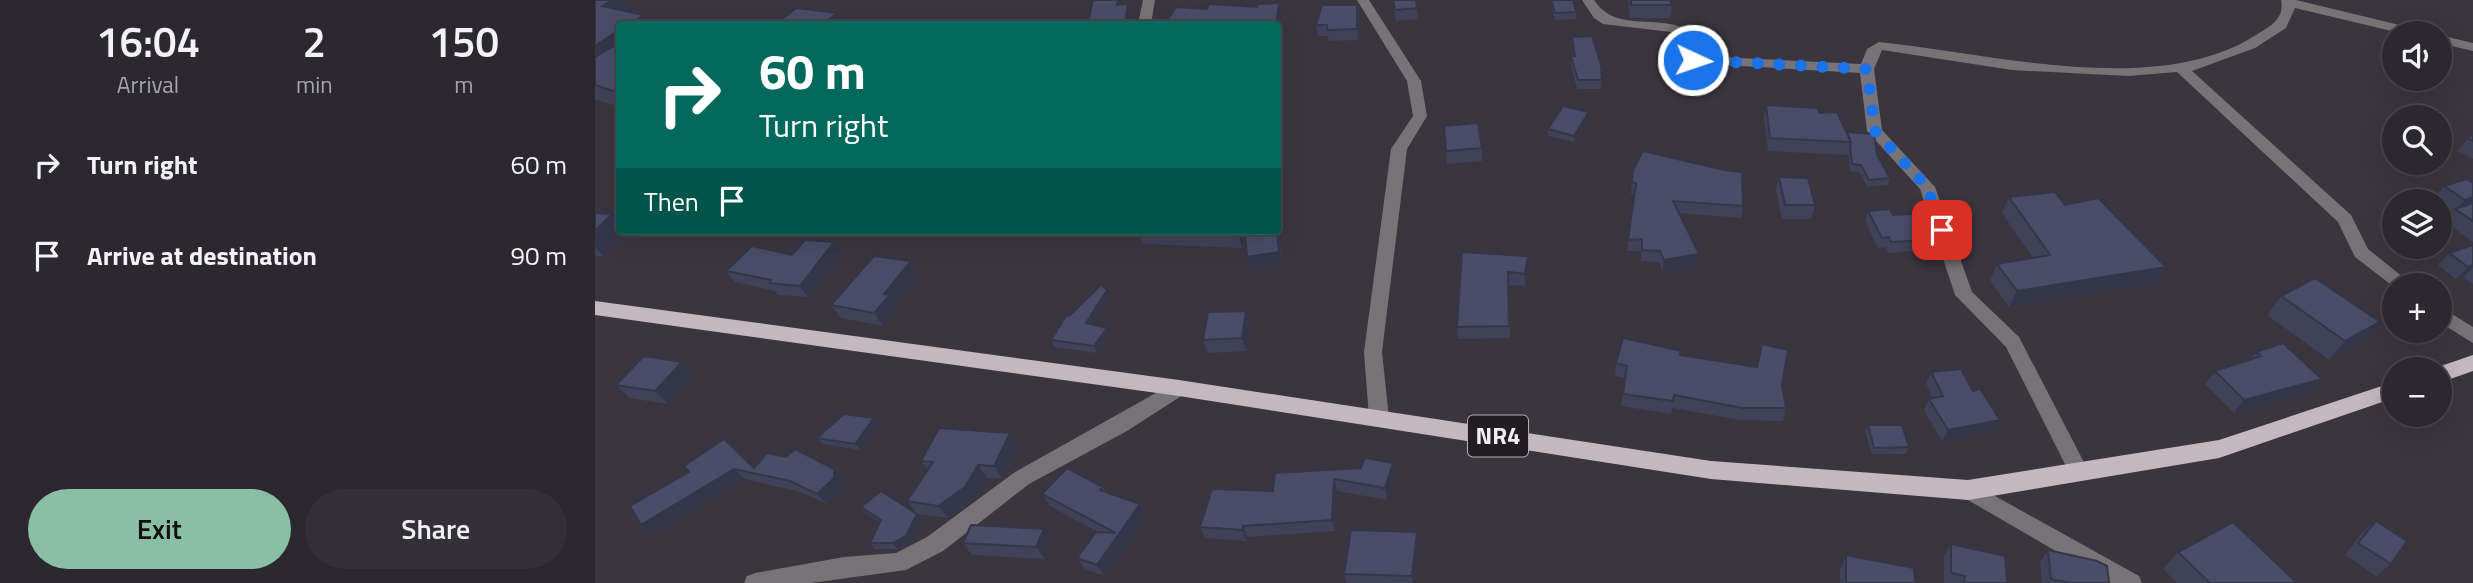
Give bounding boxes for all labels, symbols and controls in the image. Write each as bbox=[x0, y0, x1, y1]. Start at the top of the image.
text: 16:04 bbox=[96, 9, 200, 73]
text: 2 bbox=[303, 9, 326, 73]
text: 150 bbox=[429, 9, 499, 73]
map controls bbox=[2382, 21, 2452, 427]
button: sound bbox=[2382, 21, 2452, 91]
position arrow bbox=[1656, 23, 1730, 97]
text: 60 m bbox=[759, 33, 866, 108]
icon: right bbox=[644, 49, 735, 140]
text: Arrival bbox=[117, 67, 179, 102]
text: min bbox=[296, 67, 333, 102]
text: m bbox=[454, 67, 473, 102]
text: Turn right bbox=[759, 101, 888, 149]
button: search bbox=[2382, 105, 2452, 175]
text: Turn right bbox=[87, 145, 198, 184]
text: 60 m bbox=[510, 145, 567, 184]
icon: right bbox=[28, 146, 66, 184]
text: Then bbox=[644, 182, 699, 221]
icon: arrive bbox=[713, 182, 751, 220]
button: layers bbox=[2382, 189, 2452, 259]
pin bbox=[1912, 200, 1972, 260]
icon: arrive bbox=[1923, 211, 1961, 249]
text: Arrive at destination bbox=[87, 236, 317, 275]
text: 90 m bbox=[510, 236, 567, 275]
icon: arrive bbox=[28, 237, 66, 275]
button: + bbox=[2382, 273, 2452, 343]
button: − bbox=[2382, 357, 2452, 427]
road number: NR4 bbox=[1468, 416, 1528, 456]
button: Exit bbox=[28, 489, 291, 569]
button: Share bbox=[305, 489, 567, 569]

